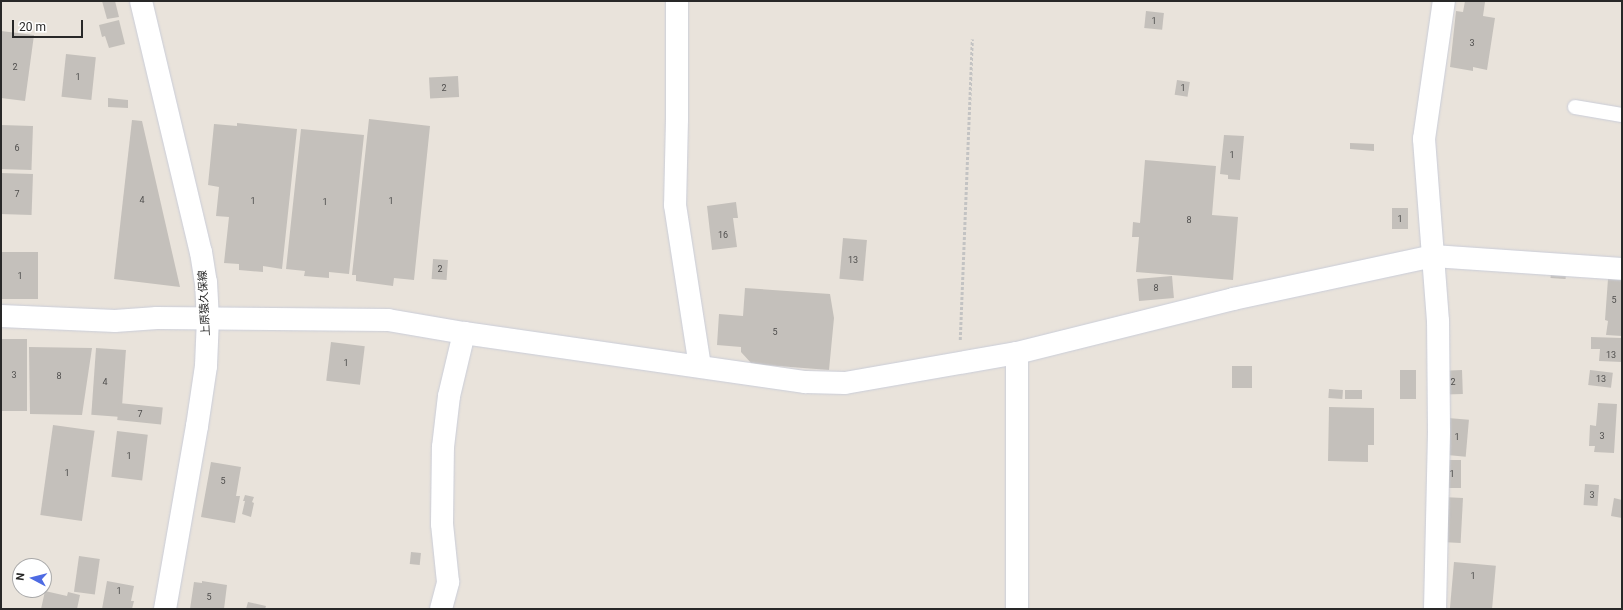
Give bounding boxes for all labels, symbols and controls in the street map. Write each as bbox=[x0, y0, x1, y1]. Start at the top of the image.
scale bar bbox=[14, 12, 85, 38]
house number: 1 bbox=[1151, 16, 1157, 26]
text: 20 m bbox=[19, 20, 46, 34]
house number: 3 bbox=[1469, 38, 1475, 48]
house number: 2 bbox=[12, 62, 18, 72]
house number: 1 bbox=[75, 72, 81, 82]
house number: 2 bbox=[441, 83, 447, 93]
house number: 1 bbox=[1180, 83, 1186, 93]
house number: 6 bbox=[14, 143, 20, 153]
house number: 1 bbox=[1229, 150, 1235, 160]
house number: 7 bbox=[14, 189, 20, 199]
house number: 4 bbox=[139, 195, 145, 205]
house number: 1 bbox=[250, 196, 256, 206]
house number: 1 bbox=[388, 196, 394, 206]
house number: 1 bbox=[322, 197, 328, 207]
house number: 1 bbox=[1397, 214, 1403, 224]
house number: 8 bbox=[1186, 215, 1192, 225]
house number: 16 bbox=[718, 230, 728, 240]
house number: 13 bbox=[848, 255, 858, 265]
house number: 2 bbox=[437, 264, 443, 274]
street label: 上原猿久保線 bbox=[197, 270, 213, 336]
house number: 1 bbox=[17, 271, 23, 281]
house number: 8 bbox=[1153, 283, 1159, 293]
house number: 5 bbox=[1611, 295, 1617, 305]
house number: 5 bbox=[772, 327, 778, 337]
house number: 13 bbox=[1606, 350, 1616, 360]
house number: 1 bbox=[343, 358, 349, 368]
house number: 3 bbox=[11, 370, 17, 380]
house number: 8 bbox=[56, 371, 62, 381]
house number: 13 bbox=[1596, 374, 1606, 384]
house number: 4 bbox=[102, 377, 108, 387]
house number: 2 bbox=[1450, 377, 1456, 387]
house number: 7 bbox=[137, 409, 143, 419]
house number: 3 bbox=[1599, 431, 1605, 441]
house number: 1 bbox=[1454, 432, 1460, 442]
house number: 1 bbox=[126, 451, 132, 461]
house number: 1 bbox=[64, 468, 70, 478]
house number: 1 bbox=[1449, 469, 1455, 479]
house number: 5 bbox=[220, 476, 226, 486]
house number: 3 bbox=[1589, 490, 1595, 500]
north arrow bbox=[12, 558, 52, 598]
house number: 1 bbox=[1470, 571, 1476, 581]
text: N bbox=[14, 572, 28, 581]
house number: 1 bbox=[116, 586, 122, 596]
house number: 5 bbox=[206, 592, 212, 602]

